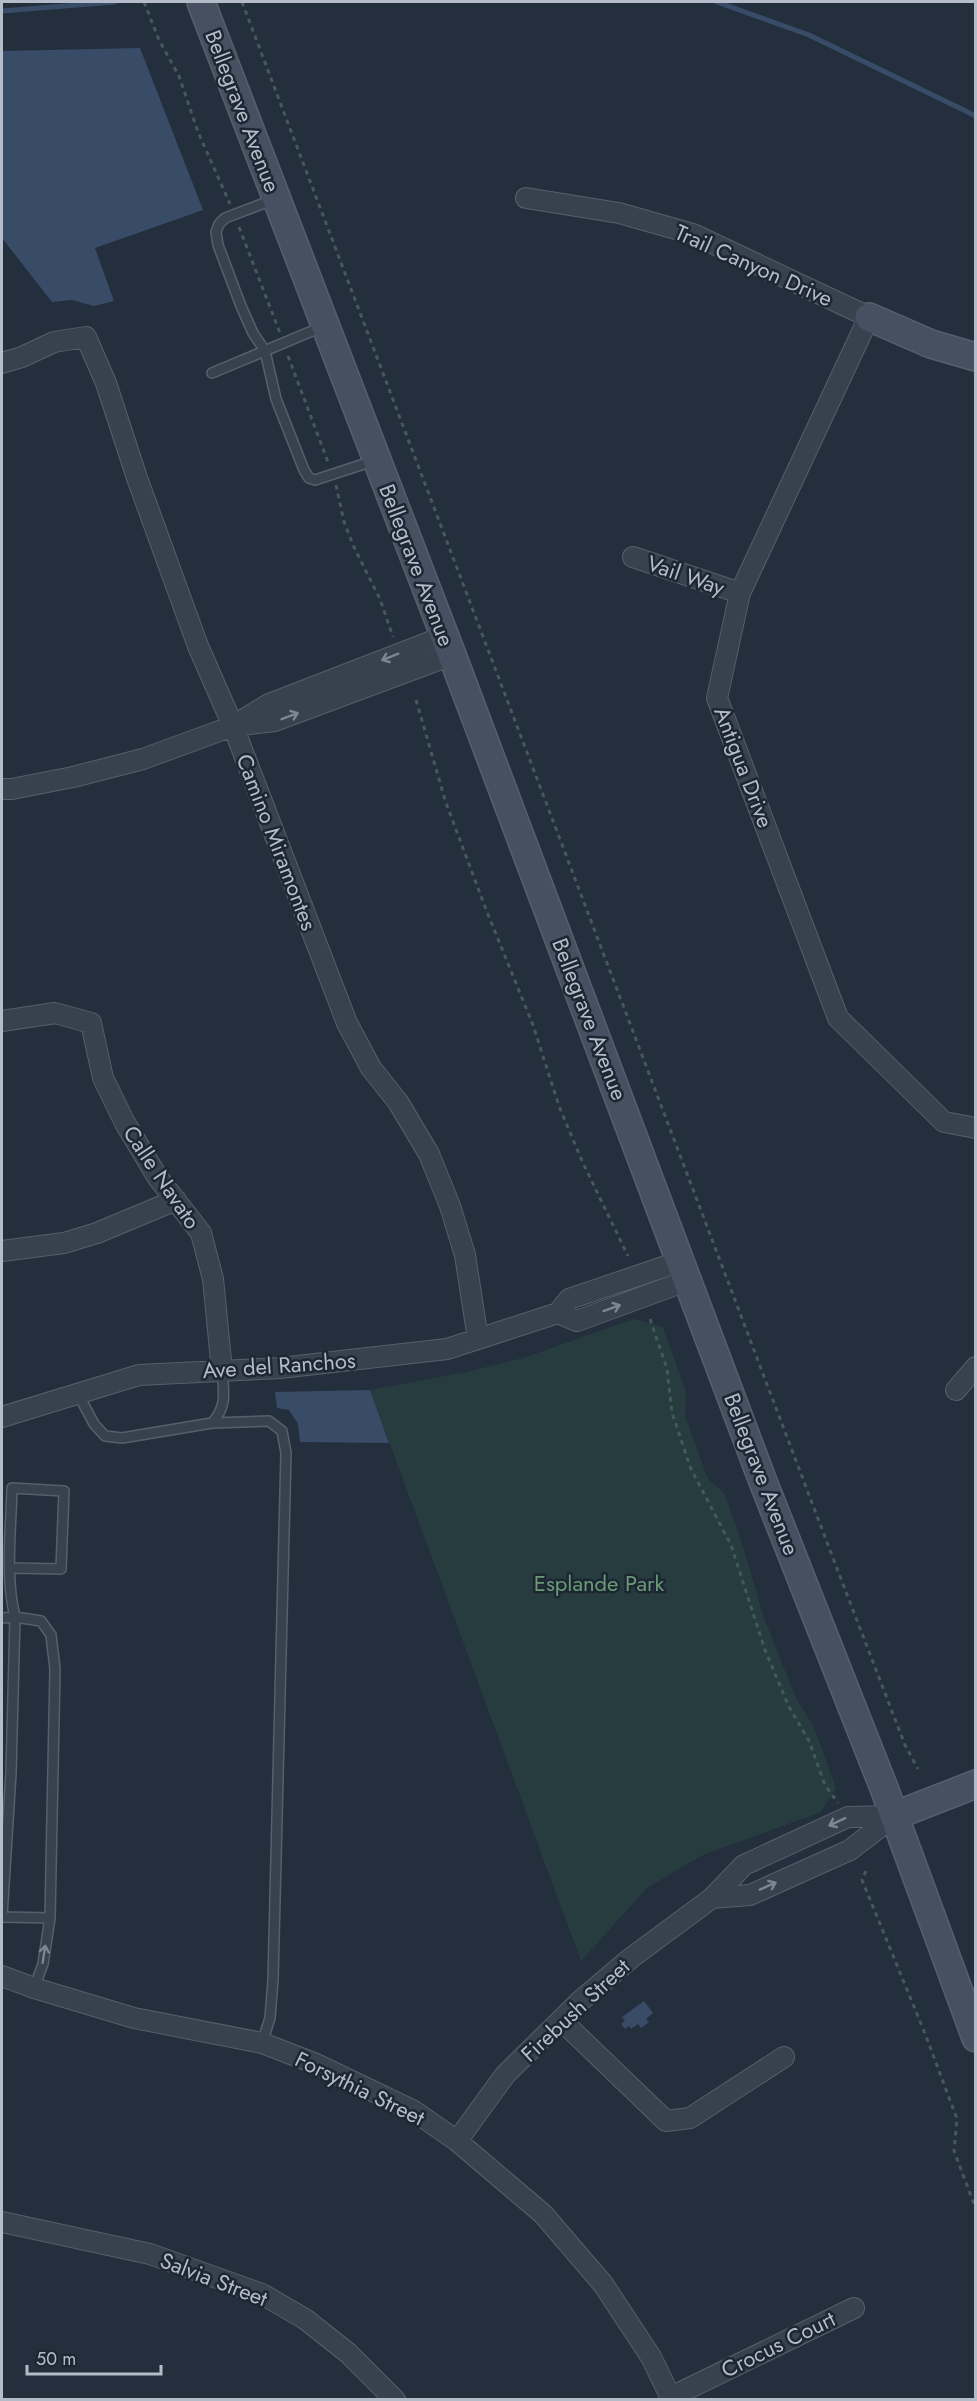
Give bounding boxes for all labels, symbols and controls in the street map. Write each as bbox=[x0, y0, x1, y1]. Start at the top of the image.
street label: Bellegrave Avenue bbox=[197, 25, 289, 197]
street label: Trail Canyon Drive bbox=[670, 216, 838, 314]
street label: Bellegrave Avenue bbox=[371, 479, 463, 651]
street label: Vail Way bbox=[643, 547, 729, 603]
one-way arrow bbox=[381, 652, 400, 663]
street label: Antigua Drive bbox=[706, 702, 782, 832]
one-way arrow bbox=[280, 709, 299, 720]
street label: Camino Miramontes bbox=[229, 749, 325, 935]
street label: Bellegrave Avenue bbox=[544, 933, 636, 1105]
street label: Calle Navato bbox=[116, 1119, 208, 1235]
one-way arrow bbox=[603, 1301, 621, 1312]
street label: Ave del Ranchos bbox=[201, 1344, 357, 1386]
street label: Bellegrave Avenue bbox=[716, 1388, 808, 1560]
park label: Esplande Park bbox=[534, 1567, 665, 1599]
one-way arrow bbox=[828, 1816, 846, 1828]
one-way arrow bbox=[759, 1880, 777, 1892]
one-way arrow bbox=[39, 1944, 50, 1964]
street label: Firebush Street bbox=[513, 1950, 637, 2069]
street label: Forsythia Street bbox=[290, 2043, 431, 2134]
street label: Salvia Street bbox=[156, 2244, 273, 2314]
street label: Crocus Court bbox=[716, 2302, 841, 2385]
scale bar bbox=[27, 2338, 160, 2376]
text: 50 m bbox=[36, 2346, 76, 2372]

